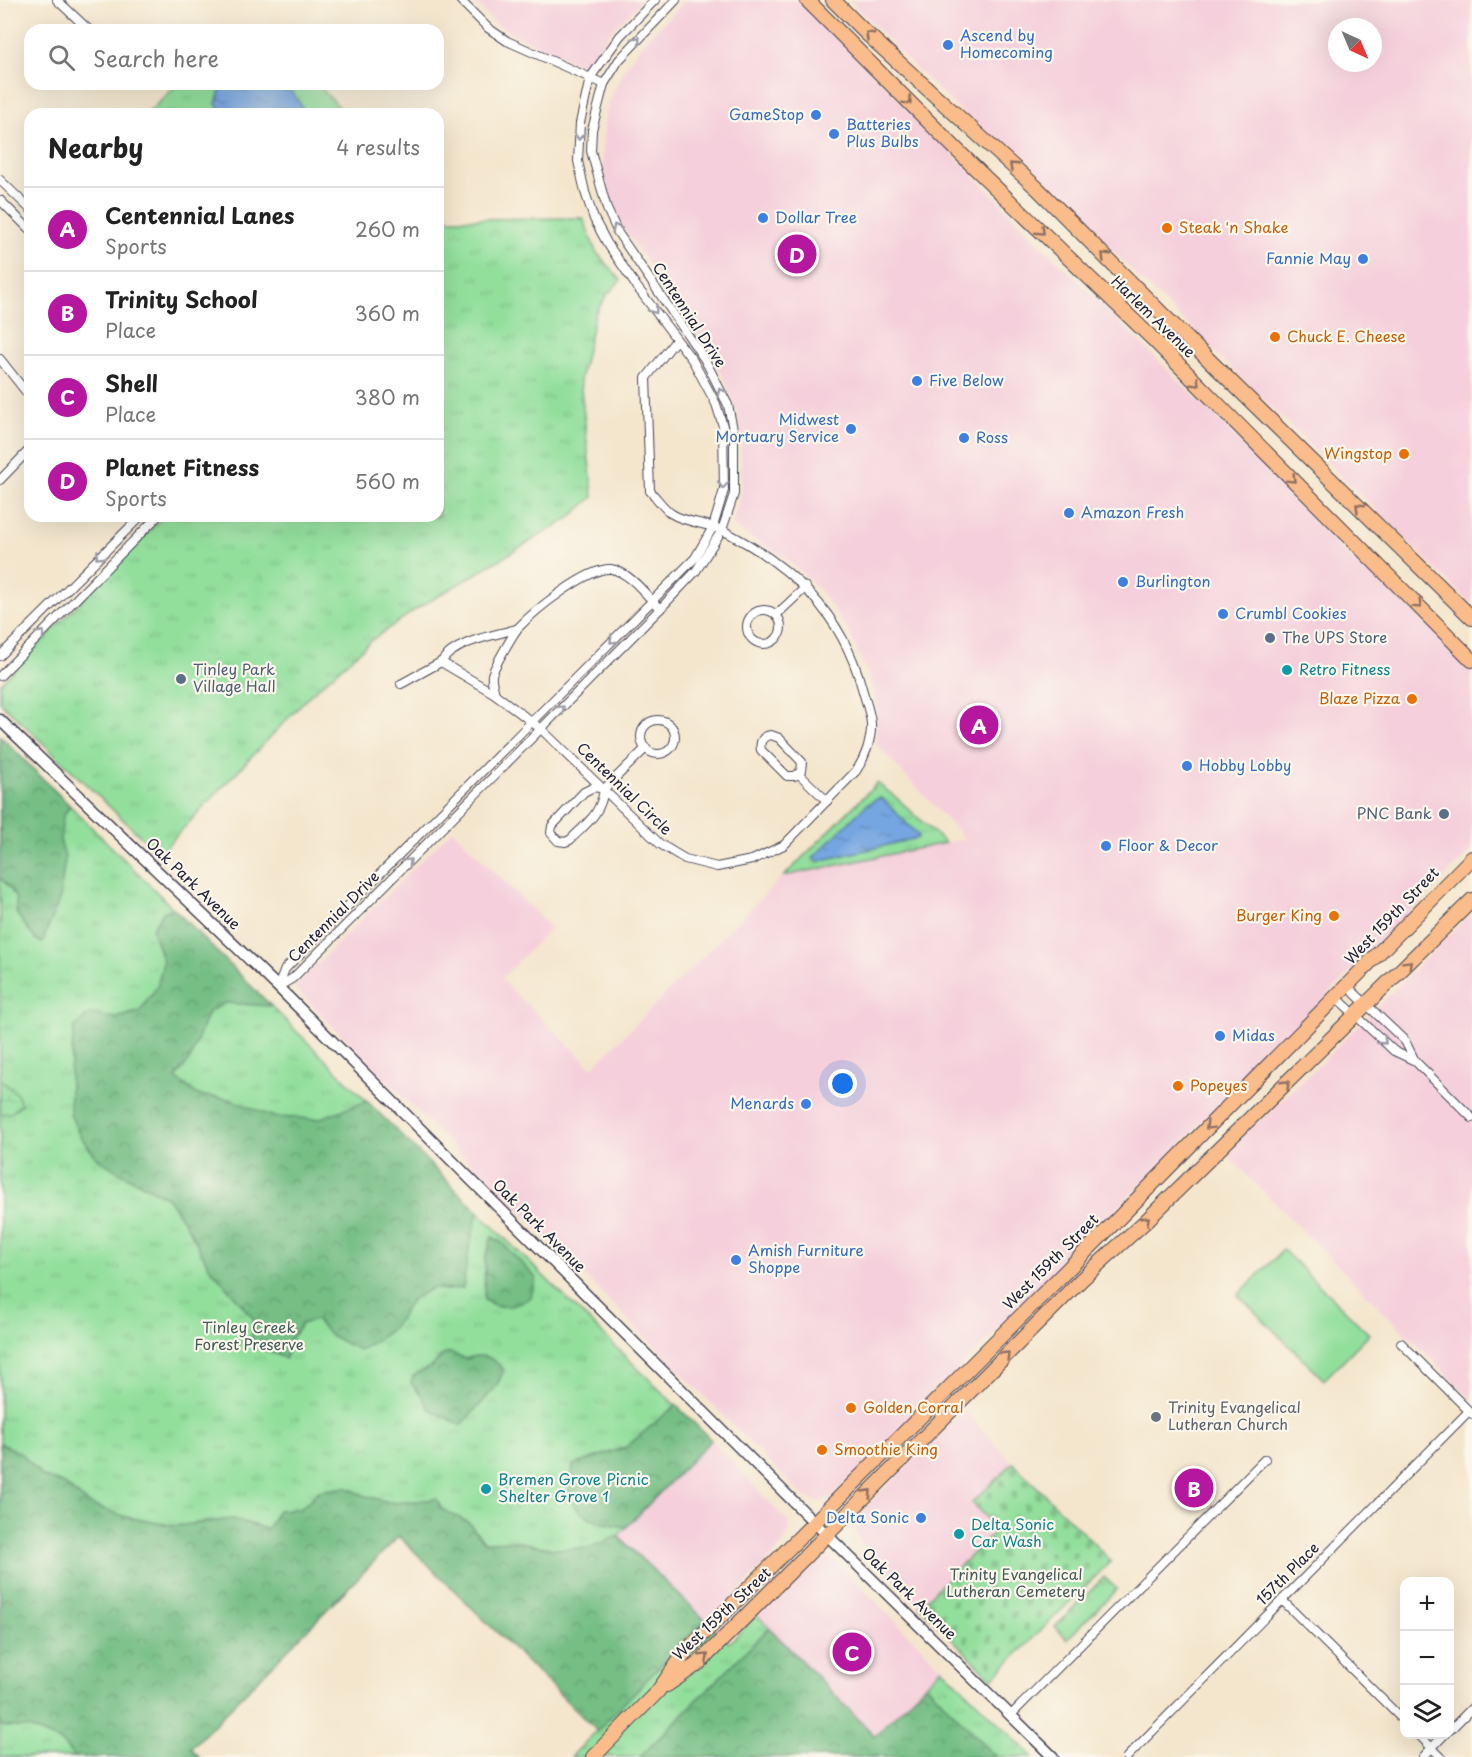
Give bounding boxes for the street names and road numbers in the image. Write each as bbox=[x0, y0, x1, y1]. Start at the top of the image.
street label: Centennial Drive bbox=[648, 257, 733, 371]
street label: Harlem Avenue bbox=[1107, 270, 1201, 362]
street label: Centennial Circle bbox=[572, 736, 678, 840]
street label: Oak Park Avenue bbox=[142, 832, 247, 934]
street label: West 159th Street bbox=[1338, 861, 1444, 969]
street label: Centennial Drive bbox=[282, 865, 384, 967]
street label: Oak Park Avenue bbox=[488, 1173, 592, 1277]
street label: West 159th Street bbox=[997, 1208, 1103, 1314]
street label: 157th Place bbox=[1250, 1536, 1324, 1610]
street label: Oak Park Avenue bbox=[858, 1542, 963, 1644]
street label: West 159th Street bbox=[666, 1561, 776, 1665]

